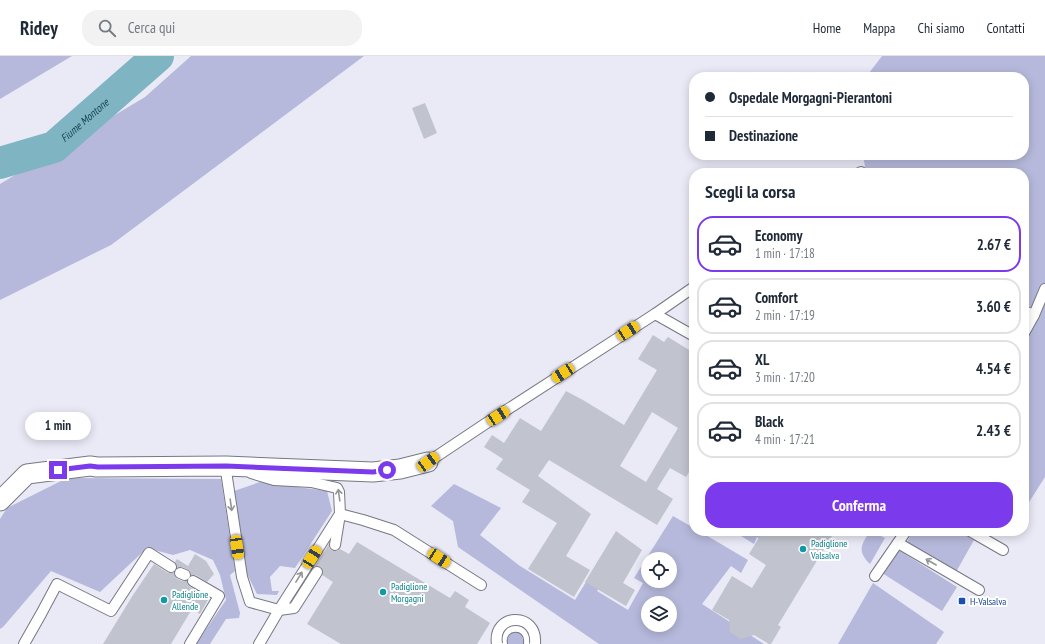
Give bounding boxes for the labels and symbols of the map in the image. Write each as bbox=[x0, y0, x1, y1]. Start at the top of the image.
water label: Fiume Montone bbox=[58, 94, 113, 145]
car bbox=[615, 319, 641, 343]
car bbox=[550, 361, 576, 385]
car bbox=[485, 404, 511, 428]
callout: 1 min bbox=[25, 412, 91, 440]
car bbox=[415, 450, 441, 474]
route end bbox=[49, 461, 67, 479]
route start bbox=[378, 461, 396, 479]
one-way arrow bbox=[335, 489, 343, 502]
one-way arrow bbox=[227, 498, 235, 511]
car bbox=[229, 534, 245, 560]
place label: Padiglione Valsalva bbox=[810, 537, 847, 562]
car bbox=[301, 544, 323, 570]
marker: Padiglione Valsalva bbox=[798, 544, 808, 554]
car bbox=[426, 546, 452, 570]
one-way arrow bbox=[925, 558, 937, 566]
one-way arrow bbox=[296, 571, 304, 583]
place label: Padiglione Morgagni bbox=[391, 580, 427, 605]
marker: Padiglione Morgagni bbox=[378, 587, 388, 597]
place label: Padiglione Allende bbox=[172, 588, 208, 613]
marker: Padiglione Allende bbox=[159, 595, 169, 605]
place label: H-Valsalva bbox=[970, 595, 1006, 608]
marker: H-Valsalva bbox=[957, 596, 967, 606]

